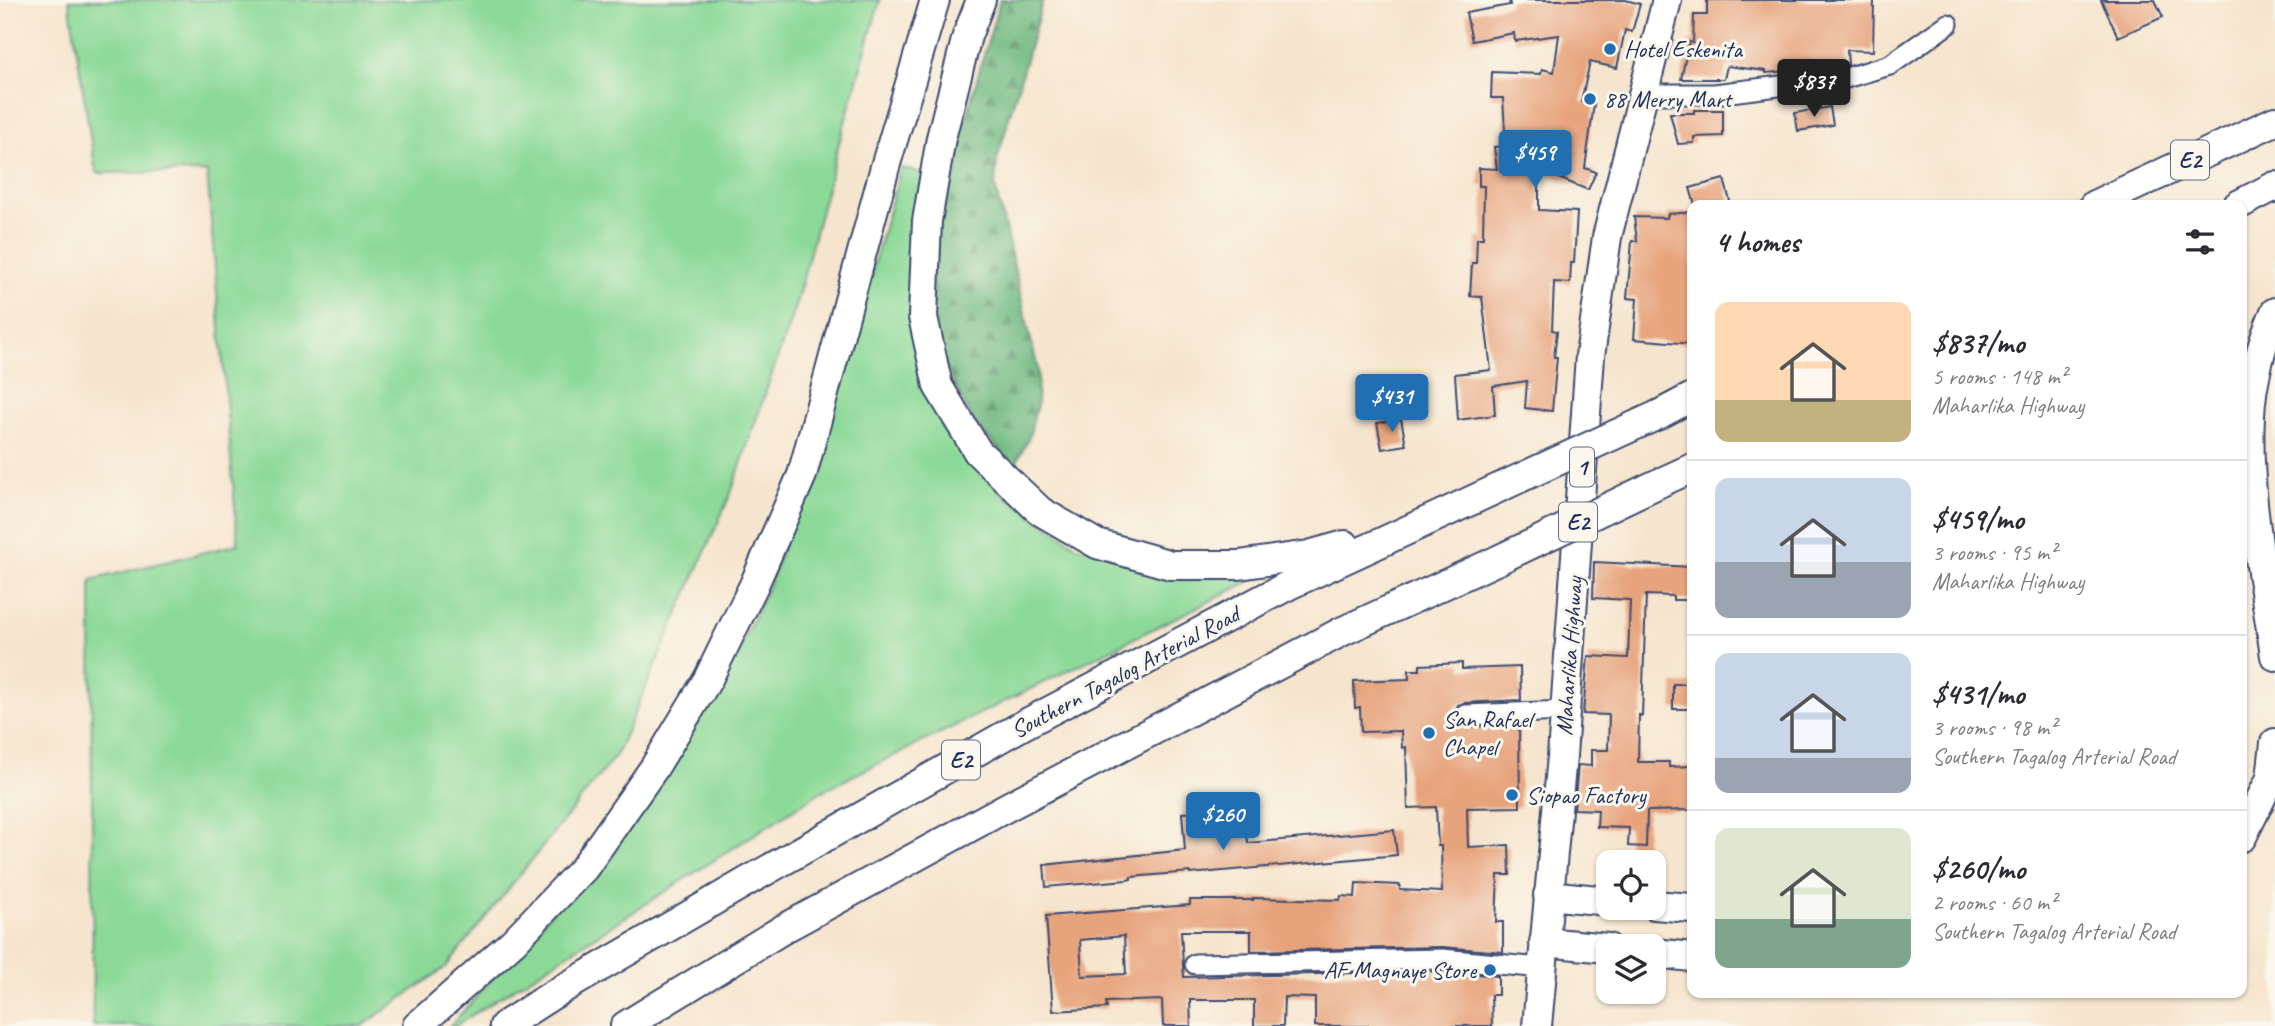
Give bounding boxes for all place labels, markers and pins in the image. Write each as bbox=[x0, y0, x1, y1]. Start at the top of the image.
place label: Hotel Eskenita bbox=[1624, 34, 1743, 64]
marker: Hotel Eskenita bbox=[1602, 41, 1618, 57]
pin: $837 bbox=[1773, 60, 1855, 119]
place label: 88 Merry Mart bbox=[1604, 84, 1733, 114]
marker: 88 Merry Mart bbox=[1582, 91, 1598, 107]
pin: $459 bbox=[1494, 130, 1576, 190]
pin: $431 bbox=[1351, 374, 1433, 434]
place label: San Rafael Chapel bbox=[1443, 704, 1536, 762]
marker: San Rafael Chapel bbox=[1421, 725, 1437, 741]
place label: Siopao Factory bbox=[1526, 780, 1648, 810]
marker: Siopao Factory bbox=[1504, 787, 1520, 803]
pin: $260 bbox=[1182, 792, 1264, 852]
place label: AF Magnaye Store bbox=[1324, 955, 1478, 985]
marker: AF Magnaye Store bbox=[1482, 962, 1498, 978]

